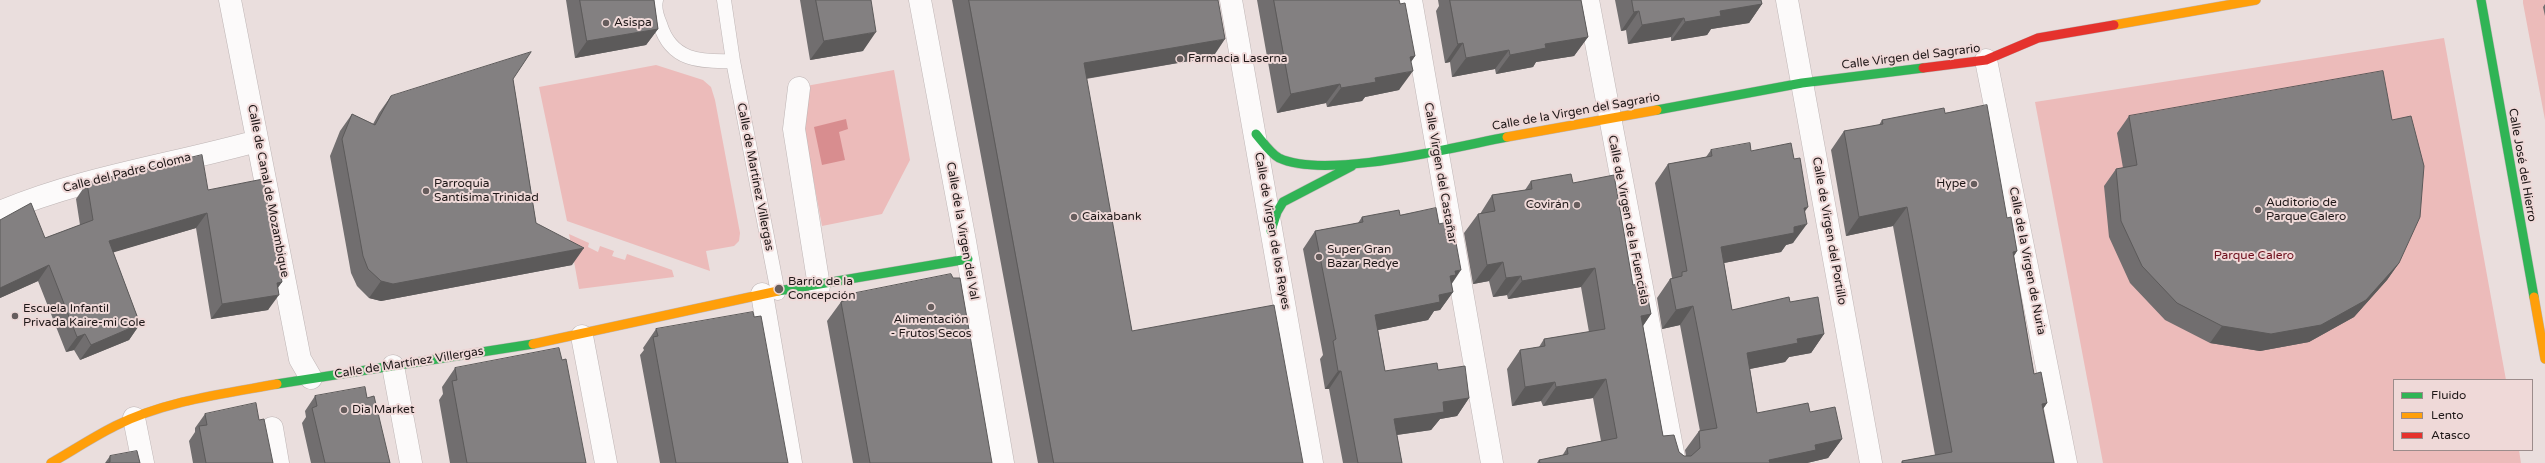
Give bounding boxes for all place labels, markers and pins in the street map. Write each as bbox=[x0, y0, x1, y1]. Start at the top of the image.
place label: Asispa bbox=[614, 16, 652, 30]
marker: Asispa bbox=[601, 18, 611, 28]
place label: Farmacia Laserna bbox=[1188, 52, 1288, 66]
marker: Farmacia Laserna bbox=[1175, 54, 1185, 64]
place label: Parroquia Santísima Trinidad bbox=[434, 177, 539, 205]
place label: Hype bbox=[1936, 177, 1966, 191]
marker: Hype bbox=[1969, 179, 1979, 189]
marker: Parroquia Santísima Trinidad bbox=[421, 186, 431, 196]
place label: Auditorio de Parque Calero bbox=[2266, 196, 2346, 224]
place label: Covirán bbox=[1526, 198, 1569, 212]
marker: Covirán bbox=[1572, 200, 1582, 210]
marker: Auditorio de Parque Calero bbox=[2253, 205, 2263, 215]
place label: Caixabank bbox=[1082, 210, 1141, 224]
marker: Caixabank bbox=[1069, 212, 1079, 222]
place label: Super Gran Bazar Redye bbox=[1327, 243, 1399, 271]
marker: Super Gran Bazar Redye bbox=[1314, 252, 1324, 262]
place label: Barrio de la Concepción bbox=[788, 275, 855, 303]
marker: Barrio de la Concepción bbox=[773, 283, 785, 295]
place label: Escuela Infantil Privada Kaire-mi Cole bbox=[23, 302, 145, 330]
marker: Alimentación - Frutos Secos bbox=[926, 302, 936, 312]
marker: Escuela Infantil Privada Kaire-mi Cole bbox=[10, 311, 20, 321]
place label: Alimentación - Frutos Secos bbox=[890, 313, 972, 341]
place label: Dia Market bbox=[352, 403, 414, 417]
marker: Dia Market bbox=[339, 405, 349, 415]

